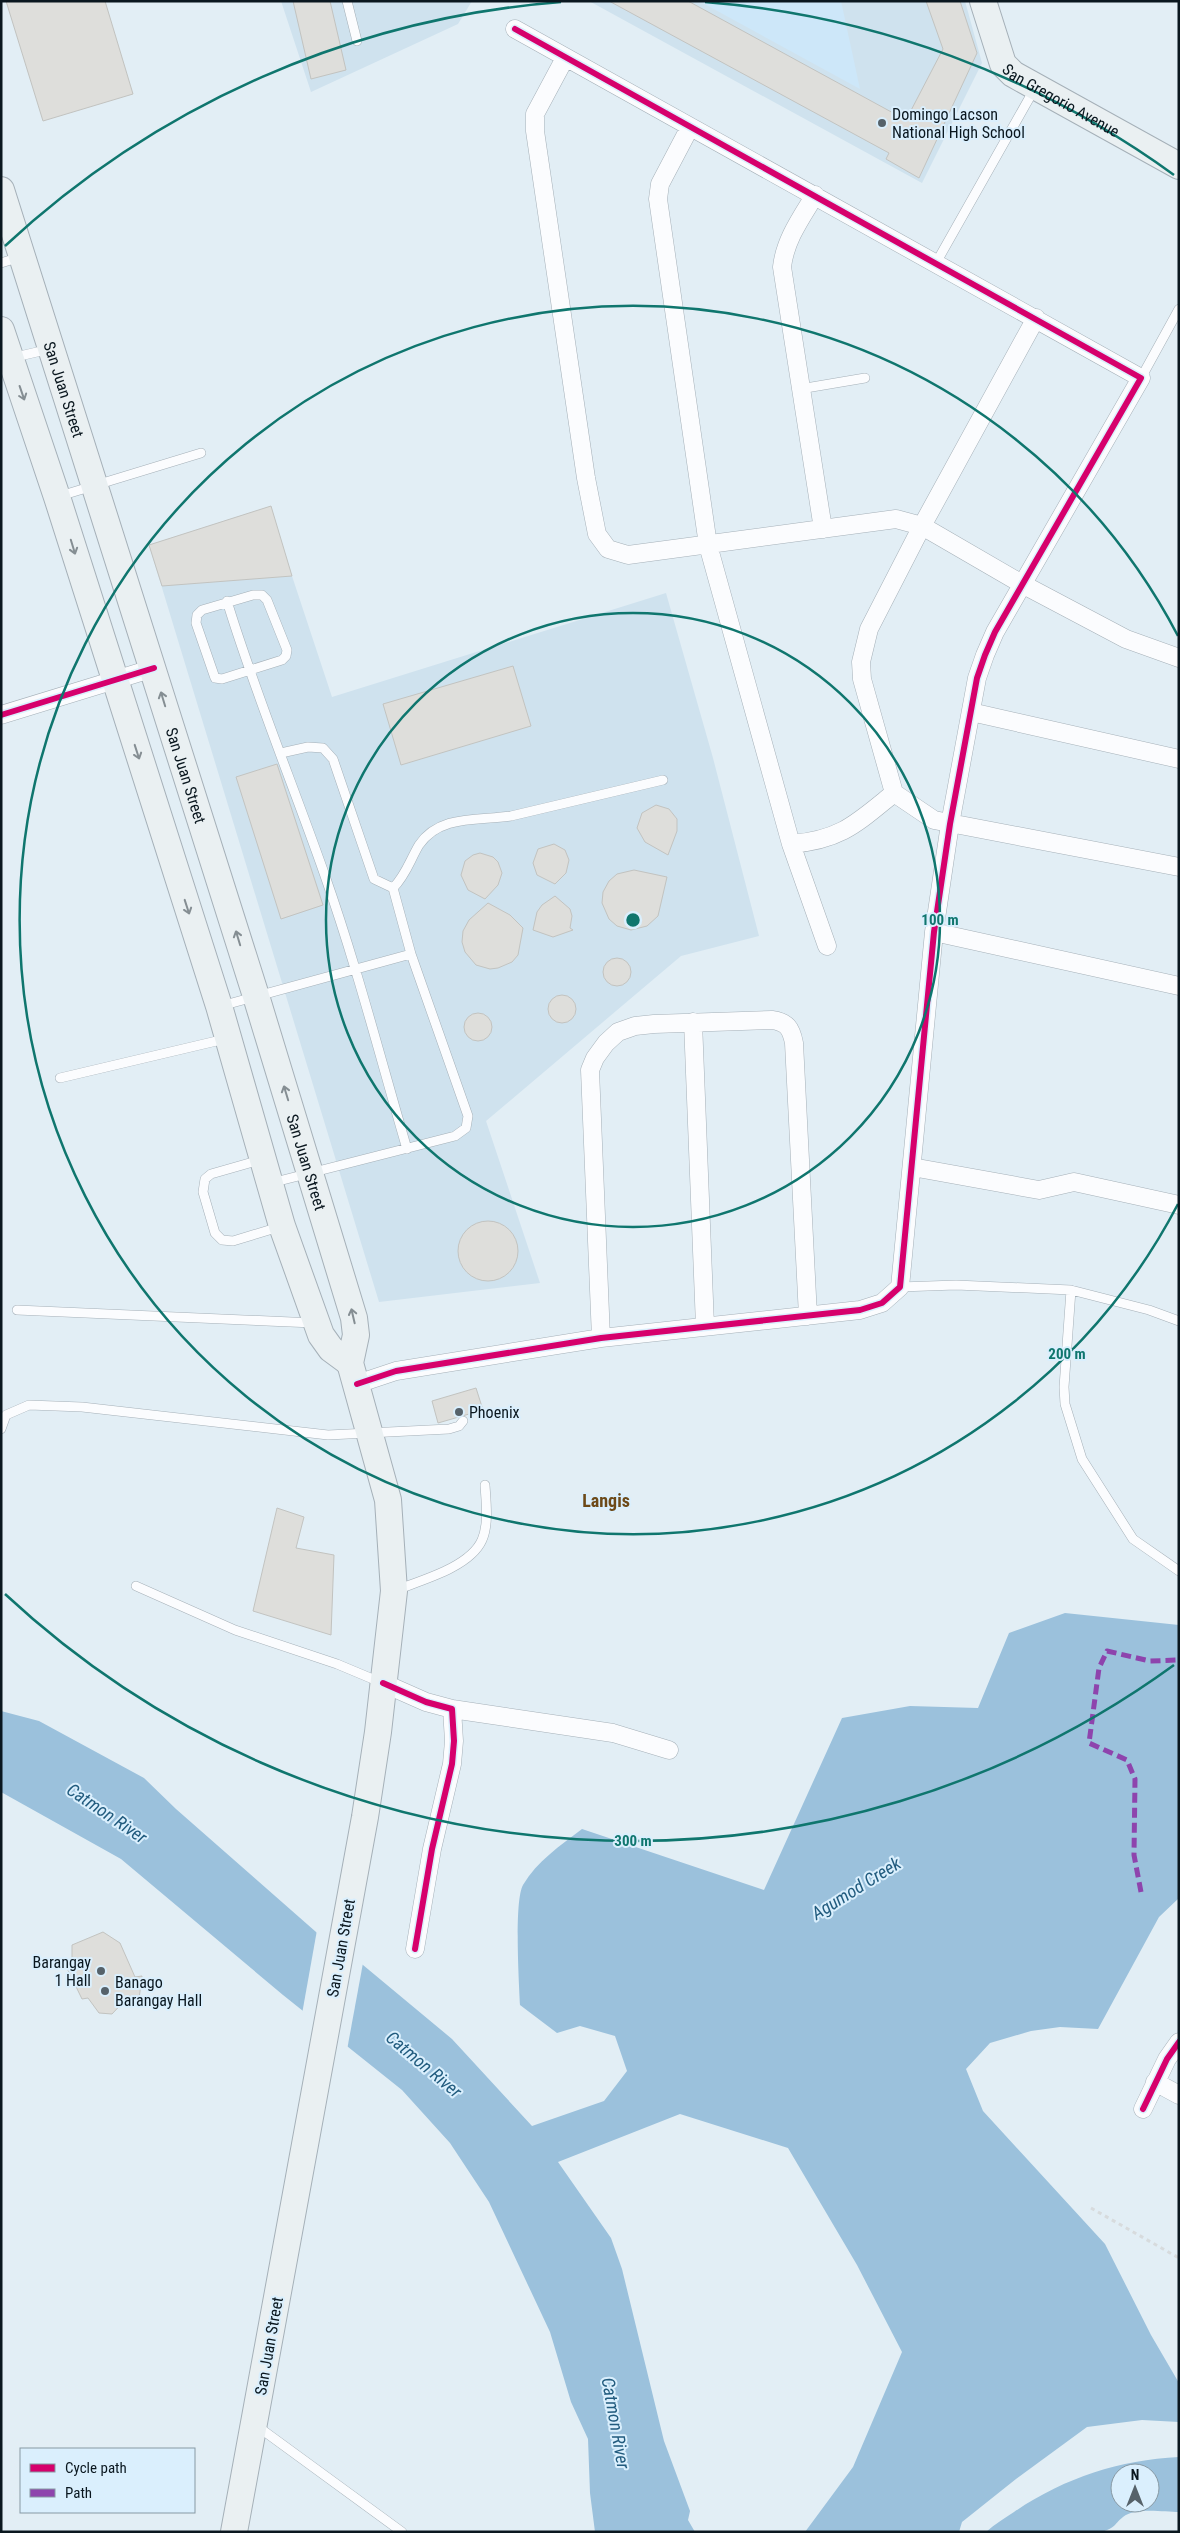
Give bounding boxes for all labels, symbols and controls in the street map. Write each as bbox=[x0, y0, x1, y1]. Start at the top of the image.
street label: San Gregorio Avenue bbox=[999, 60, 1123, 141]
place label: Domingo Lacson National High School bbox=[892, 105, 1025, 142]
marker: Domingo Lacson National High School bbox=[876, 117, 888, 129]
street label: San Juan Street bbox=[40, 339, 88, 440]
one-way arrow bbox=[18, 385, 27, 400]
one-way arrow bbox=[69, 539, 78, 554]
one-way arrow bbox=[158, 691, 168, 707]
street label: San Juan Street bbox=[162, 725, 210, 826]
one-way arrow bbox=[133, 744, 143, 760]
one-way arrow bbox=[183, 899, 192, 914]
centre of rings bbox=[624, 911, 642, 929]
text: 100 m bbox=[921, 911, 959, 929]
one-way arrow bbox=[233, 930, 242, 946]
one-way arrow bbox=[281, 1085, 291, 1101]
street label: San Juan Street bbox=[283, 1112, 330, 1213]
one-way arrow bbox=[348, 1308, 357, 1324]
text: 200 m bbox=[1048, 1345, 1086, 1363]
place label: Phoenix bbox=[469, 1403, 520, 1422]
marker: Phoenix bbox=[453, 1406, 465, 1418]
district label: Langis bbox=[582, 1490, 630, 1511]
water label: Catmon River bbox=[63, 1779, 152, 1848]
text: 300 m bbox=[614, 1832, 652, 1850]
water label: Agumod Creek bbox=[807, 1852, 905, 1924]
street label: San Juan Street bbox=[323, 1897, 359, 1999]
place label: Barangay 1 Hall bbox=[33, 1953, 91, 1990]
marker: Barangay 1 Hall bbox=[95, 1965, 107, 1977]
place label: Banago Barangay Hall bbox=[115, 1973, 202, 2010]
marker: Banago Barangay Hall bbox=[99, 1985, 111, 1997]
water label: Catmon River bbox=[382, 2026, 467, 2102]
street label: San Juan Street bbox=[251, 2295, 287, 2397]
water label: Catmon River bbox=[598, 2376, 634, 2471]
legend bbox=[20, 2448, 195, 2513]
text: Cycle path bbox=[65, 2459, 127, 2477]
north arrow bbox=[1110, 2463, 1160, 2513]
text: N bbox=[1131, 2467, 1139, 2483]
text: Path bbox=[65, 2484, 92, 2502]

